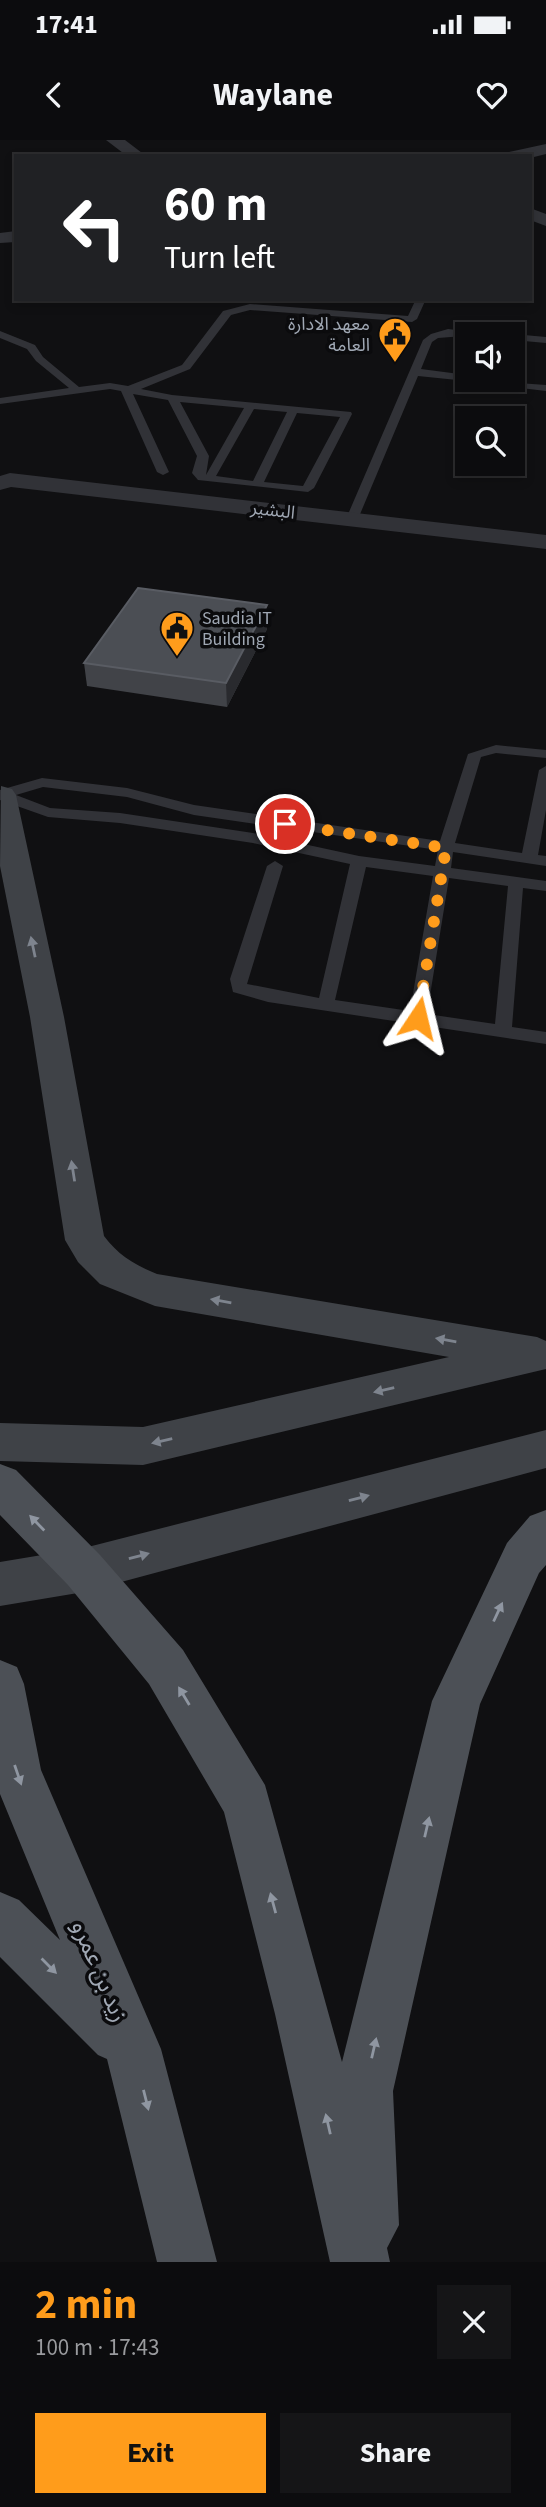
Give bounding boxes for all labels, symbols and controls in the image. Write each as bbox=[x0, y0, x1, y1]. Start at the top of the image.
text: 17:41 bbox=[35, 6, 98, 43]
text: Waylane bbox=[213, 72, 333, 118]
icon: back bbox=[35, 76, 73, 114]
icon: heart bbox=[473, 76, 511, 114]
text: 60 m bbox=[164, 170, 268, 240]
icon: left bbox=[49, 182, 140, 273]
text: Turn left bbox=[164, 235, 275, 281]
place label: معهد الادارة العامة bbox=[288, 312, 370, 358]
public building icon: معهد الادارة العامة bbox=[376, 315, 414, 364]
map controls bbox=[455, 322, 525, 476]
button: sound bbox=[455, 322, 525, 392]
button: search bbox=[455, 406, 525, 476]
street label: البشير bbox=[248, 495, 296, 526]
place label: Saudia IT Building bbox=[202, 606, 272, 652]
public building icon: Saudia IT Building bbox=[158, 609, 196, 658]
pin bbox=[255, 794, 315, 854]
icon: arrive bbox=[266, 805, 304, 843]
one-way arrow bbox=[27, 936, 38, 958]
position arrow bbox=[381, 981, 455, 1055]
one-way arrow bbox=[67, 1159, 78, 1181]
one-way arrow bbox=[210, 1295, 232, 1306]
one-way arrow bbox=[435, 1334, 457, 1345]
one-way arrow bbox=[373, 1385, 395, 1396]
one-way arrow bbox=[151, 1436, 173, 1447]
one-way arrow bbox=[348, 1492, 370, 1503]
one-way arrow bbox=[29, 1515, 46, 1532]
one-way arrow bbox=[128, 1550, 150, 1561]
one-way arrow bbox=[492, 1602, 504, 1622]
one-way arrow bbox=[178, 1687, 190, 1706]
one-way arrow bbox=[13, 1765, 24, 1786]
one-way arrow bbox=[421, 1815, 432, 1837]
one-way arrow bbox=[268, 1892, 278, 1913]
street label: زيد بن عمرو bbox=[62, 1915, 137, 2028]
one-way arrow bbox=[40, 1958, 57, 1974]
one-way arrow bbox=[369, 2037, 380, 2059]
one-way arrow bbox=[141, 2089, 152, 2111]
one-way arrow bbox=[322, 2113, 333, 2135]
text: 2 min bbox=[35, 2275, 137, 2335]
button: close bbox=[437, 2285, 511, 2359]
text: 100 m · 17:43 bbox=[35, 2331, 159, 2364]
button: Exit bbox=[35, 2413, 266, 2493]
button: Share bbox=[280, 2413, 511, 2493]

